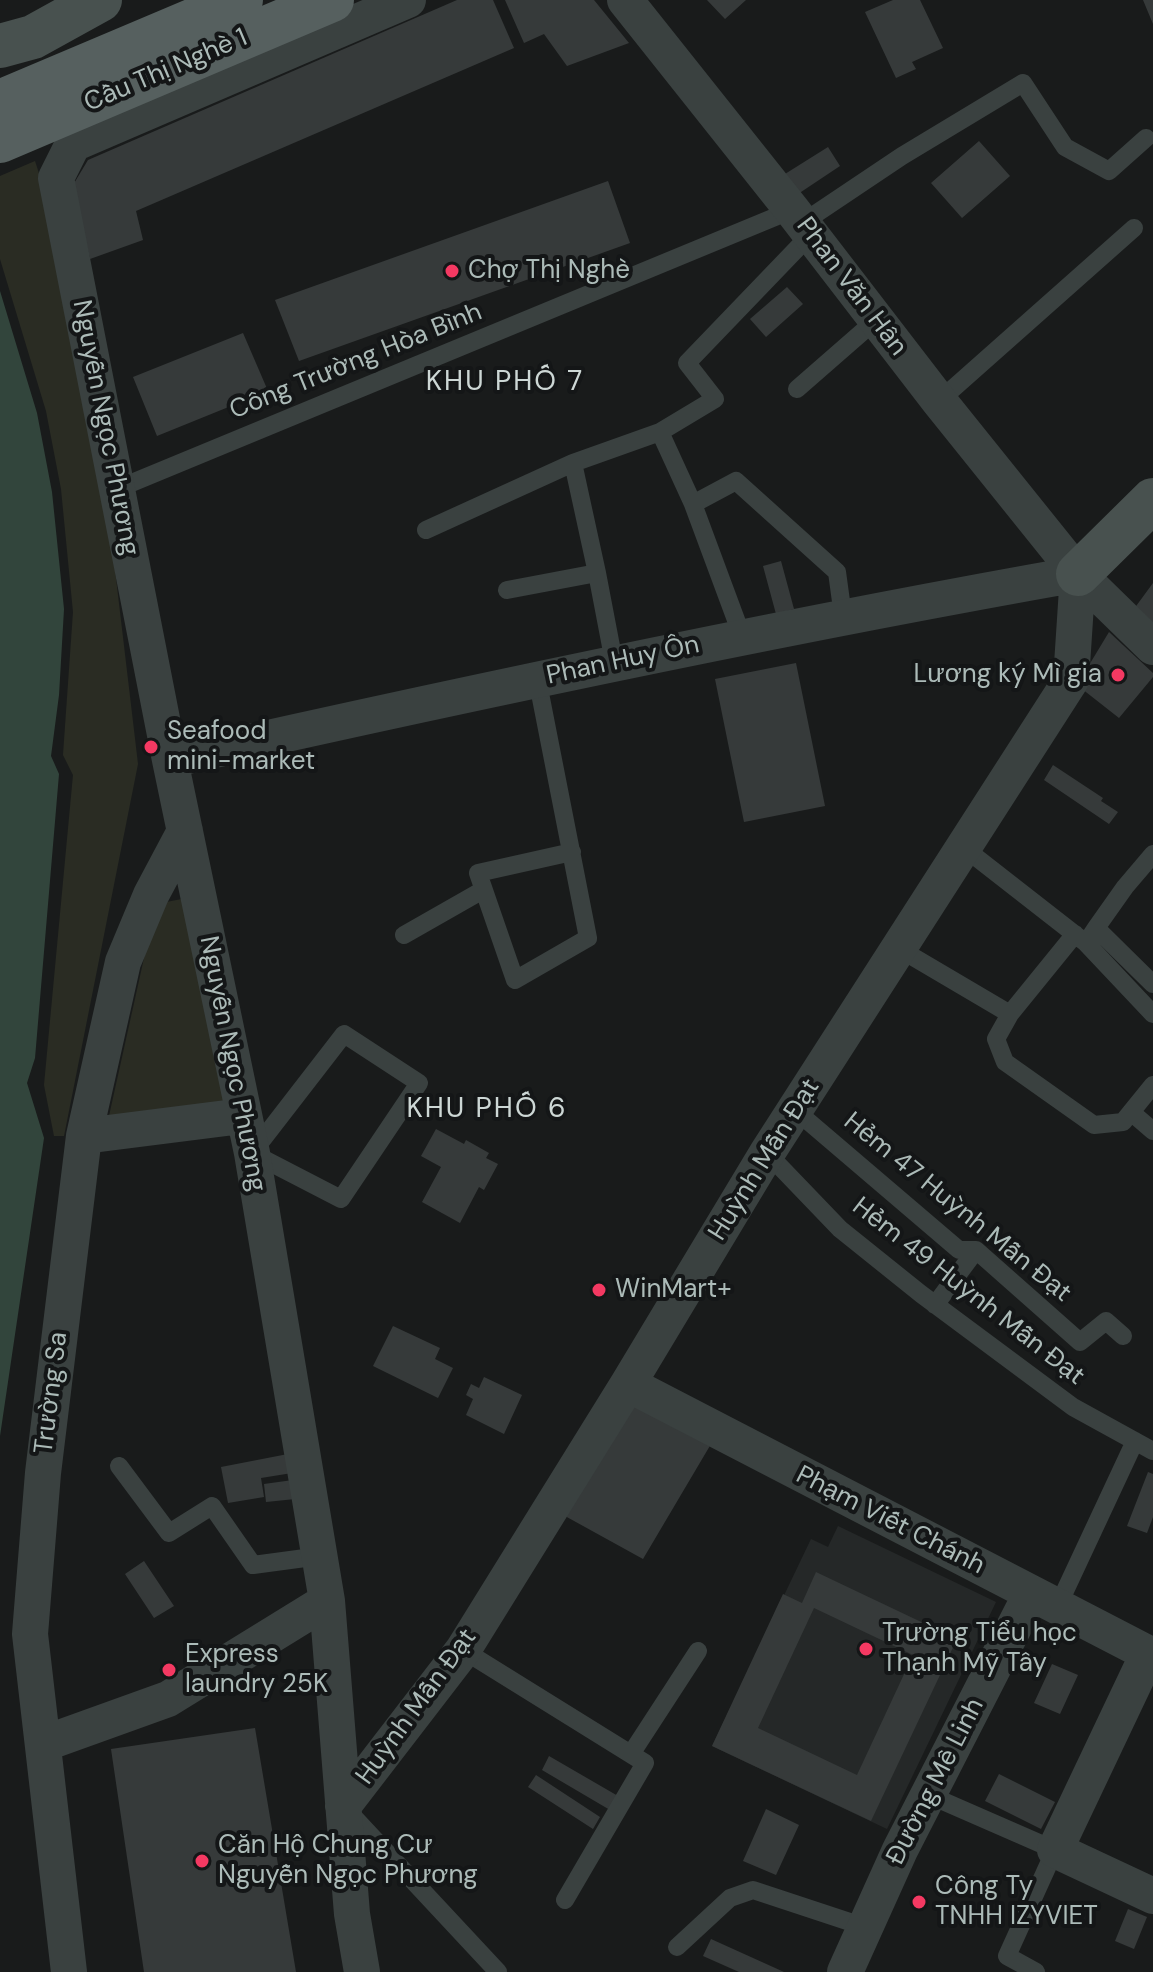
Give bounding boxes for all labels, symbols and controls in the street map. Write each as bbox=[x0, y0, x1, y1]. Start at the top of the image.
street label: Cầu Thị Nghè 1 bbox=[79, 22, 253, 120]
street label: Phan Văn Hân bbox=[789, 212, 913, 362]
place label: Chợ Thị Nghè bbox=[468, 255, 630, 287]
marker: Chợ Thị Nghè bbox=[443, 262, 461, 280]
street label: Nguyễn Ngọc Phương bbox=[65, 298, 145, 558]
street label: Công Trường Hòa Bình bbox=[227, 298, 485, 426]
district label: KHU PHỐ 7 bbox=[426, 366, 584, 400]
street label: Phan Huy Ôn bbox=[544, 630, 702, 692]
place label: Lương ký Mì gia bbox=[916, 659, 1102, 691]
marker: Lương ký Mì gia bbox=[1109, 666, 1127, 684]
place label: Seafood mini-market bbox=[167, 716, 315, 778]
marker: Seafood mini-market bbox=[142, 738, 160, 756]
street label: Nguyễn Ngọc Phương bbox=[192, 934, 272, 1194]
street label: Huỳnh Mẫn Đạt bbox=[703, 1073, 827, 1247]
district label: KHU PHỐ 6 bbox=[406, 1093, 568, 1127]
street label: Hẻm 47 Huỳnh Mẫn Đạt bbox=[837, 1107, 1077, 1309]
street label: Hẻm 49 Huỳnh Mẫn Đạt bbox=[846, 1192, 1090, 1392]
place label: WinMart+ bbox=[615, 1274, 731, 1306]
marker: WinMart+ bbox=[590, 1281, 608, 1299]
street label: Trường Sa bbox=[29, 1332, 75, 1454]
street label: Phạm Viết Chánh bbox=[791, 1460, 989, 1582]
place label: Trường Tiểu học Thạnh Mỹ Tây bbox=[882, 1618, 1075, 1680]
street label: Huỳnh Mẫn Đạt bbox=[350, 1623, 484, 1791]
place label: Express laundry 25K bbox=[185, 1639, 328, 1700]
marker: Trường Tiểu học Thạnh Mỹ Tây bbox=[857, 1640, 875, 1658]
marker: Express laundry 25K bbox=[160, 1661, 178, 1679]
street label: Đường Mê Linh bbox=[881, 1695, 991, 1869]
place label: Căn Hộ Chung Cư Nguyễn Ngọc Phương bbox=[218, 1830, 476, 1892]
marker: Căn Hộ Chung Cư Nguyễn Ngọc Phương bbox=[193, 1852, 211, 1870]
place label: Công Ty TNHH IZYVIET bbox=[935, 1871, 1098, 1932]
marker: Công Ty TNHH IZYVIET bbox=[910, 1893, 928, 1911]

